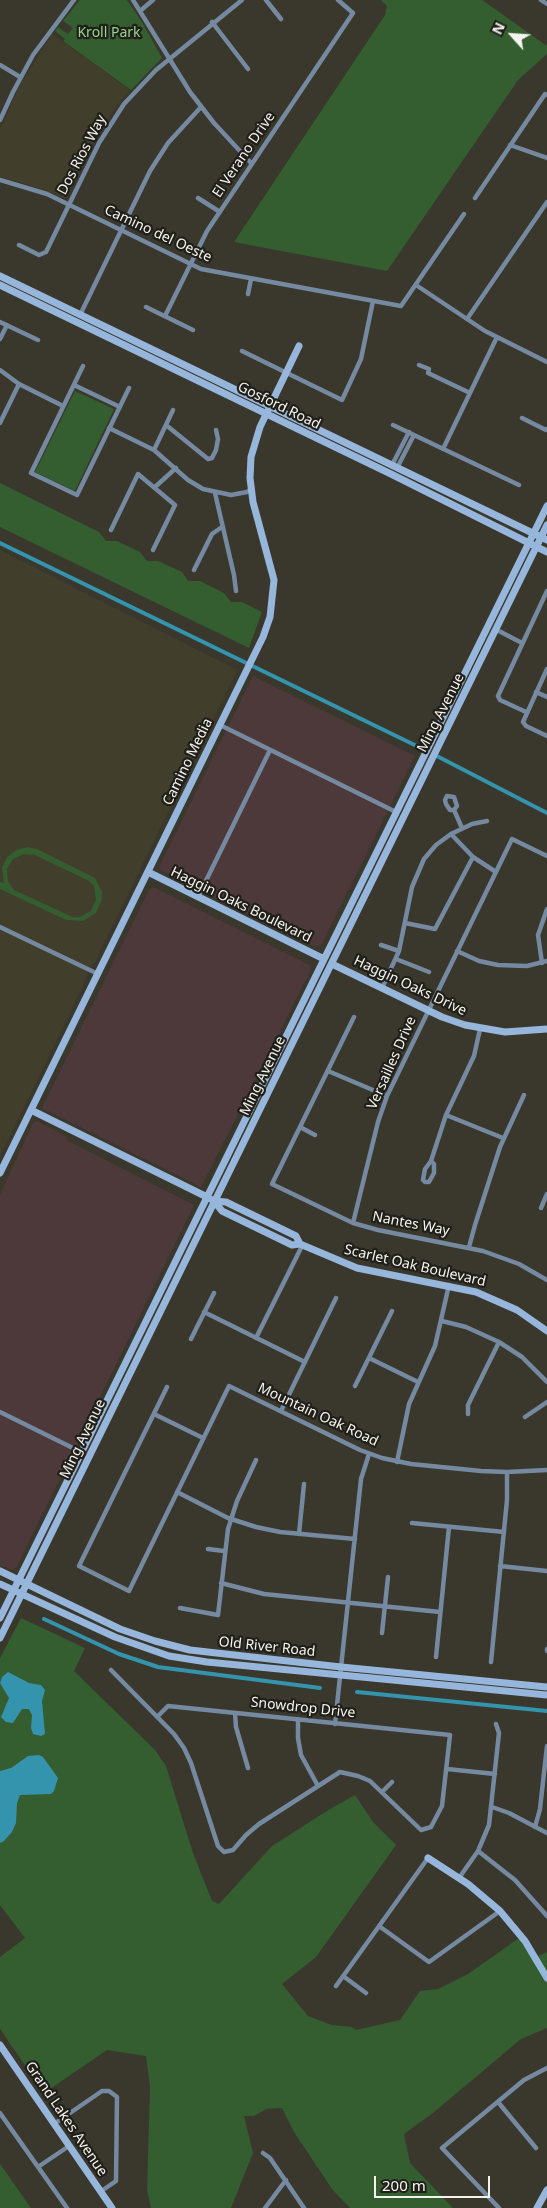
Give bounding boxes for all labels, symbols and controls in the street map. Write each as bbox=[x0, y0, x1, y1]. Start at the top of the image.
north arrow bbox=[487, 10, 537, 60]
text: N bbox=[487, 19, 509, 37]
park label: Kroll Park bbox=[77, 25, 141, 41]
street label: El Verano Drive bbox=[209, 109, 279, 201]
street label: Dos Rios Way bbox=[54, 112, 110, 198]
street label: Camino del Oeste bbox=[102, 202, 214, 266]
street label: Gosford Road bbox=[235, 379, 323, 433]
street label: Ming Avenue bbox=[414, 671, 468, 755]
street label: Camino Media bbox=[160, 716, 216, 808]
street label: Haggin Oaks Boulevard bbox=[168, 864, 314, 946]
street label: Haggin Oaks Drive bbox=[351, 952, 469, 1020]
street label: Versailles Drive bbox=[364, 1014, 420, 1112]
street label: Ming Avenue bbox=[237, 1034, 289, 1118]
street label: Nantes Way bbox=[371, 1208, 451, 1240]
street label: Scarlet Oak Boulevard bbox=[343, 1242, 487, 1290]
street label: Mountain Oak Road bbox=[255, 1380, 381, 1450]
street label: Ming Avenue bbox=[57, 1397, 109, 1481]
street label: Old River Road bbox=[218, 1634, 316, 1660]
street label: Snowdrop Drive bbox=[250, 1694, 356, 1722]
street label: Grand Lakes Avenue bbox=[21, 2059, 111, 2179]
scale bar bbox=[377, 2166, 493, 2198]
text: 200 m bbox=[382, 2175, 426, 2195]

